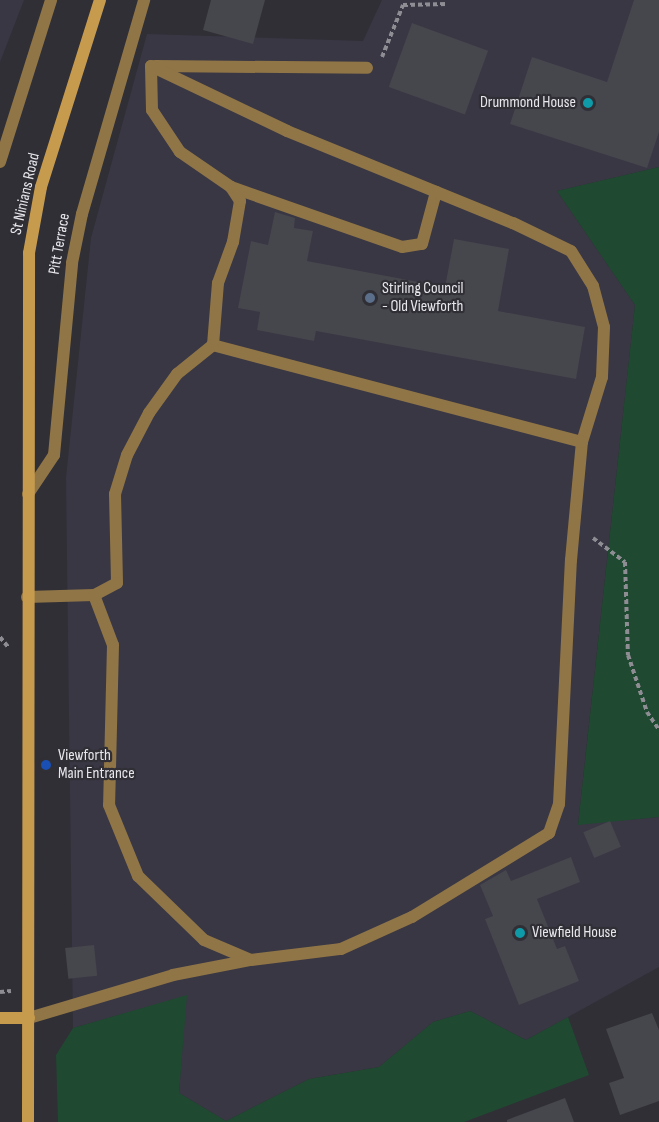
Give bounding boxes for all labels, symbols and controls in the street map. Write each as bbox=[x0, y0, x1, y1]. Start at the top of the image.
place label: Drummond House bbox=[480, 93, 576, 113]
marker: Drummond House bbox=[581, 96, 595, 110]
street label: St Ninians Road bbox=[7, 151, 45, 237]
street label: Pitt Terrace bbox=[45, 212, 75, 276]
place label: Stirling Council - Old Viewforth bbox=[382, 279, 464, 317]
marker: Stirling Council - Old Viewforth bbox=[363, 291, 377, 305]
place label: Viewforth Main Entrance bbox=[58, 746, 135, 784]
marker: Viewforth Main Entrance bbox=[39, 758, 53, 772]
place label: Viewfield House bbox=[532, 923, 617, 943]
marker: Viewfield House bbox=[513, 926, 527, 940]

